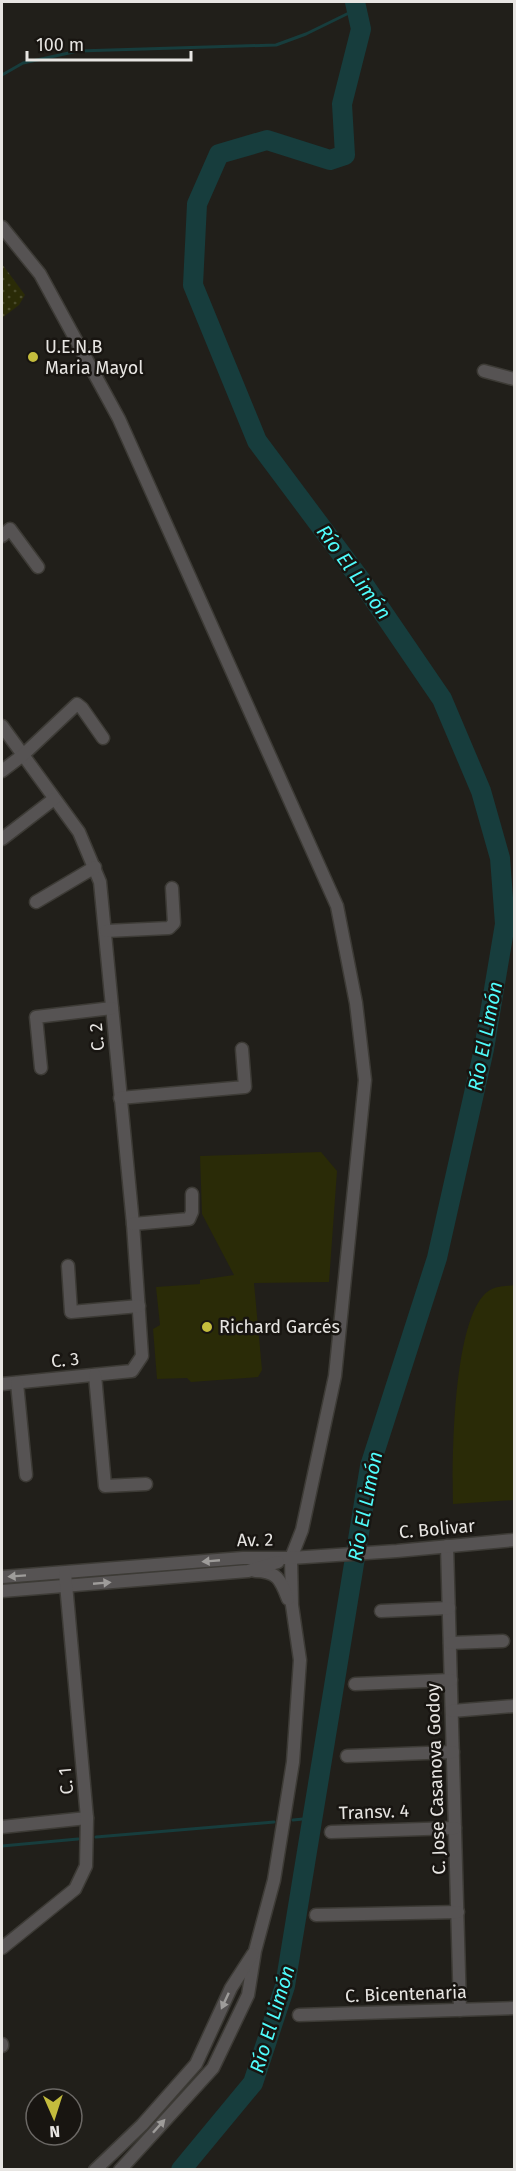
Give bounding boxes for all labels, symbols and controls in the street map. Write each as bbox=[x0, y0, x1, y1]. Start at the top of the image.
scale bar bbox=[27, 24, 190, 62]
text: 100 m bbox=[36, 34, 84, 56]
place label: U.E.N.B Maria Mayol bbox=[45, 336, 143, 379]
marker: U.E.N.B Maria Mayol bbox=[26, 350, 40, 364]
water label: Río El Limón bbox=[312, 520, 396, 624]
water label: Río El Limón bbox=[463, 979, 507, 1093]
street label: C. 2 bbox=[85, 1022, 109, 1052]
place label: Richard Garcés bbox=[219, 1316, 340, 1338]
marker: Richard Garcés bbox=[200, 1320, 214, 1334]
street label: C. 3 bbox=[50, 1348, 80, 1372]
water label: Río El Limón bbox=[343, 1449, 387, 1563]
street label: C. Bolivar bbox=[398, 1515, 476, 1543]
street label: Av. 2 bbox=[237, 1529, 274, 1551]
one-way arrow bbox=[202, 1556, 221, 1565]
one-way arrow bbox=[8, 1572, 27, 1581]
one-way arrow bbox=[92, 1578, 111, 1588]
street label: C. Jose Casanova Godoy bbox=[422, 1683, 450, 1875]
street label: C. 1 bbox=[54, 1767, 78, 1795]
street label: Transv. 4 bbox=[338, 1800, 410, 1824]
water label: Río El Limón bbox=[244, 1962, 300, 2076]
street label: C. Bicentenaria bbox=[345, 1981, 467, 2007]
one-way arrow bbox=[220, 1992, 230, 2010]
north arrow bbox=[24, 2087, 84, 2147]
one-way arrow bbox=[152, 2120, 166, 2134]
text: N bbox=[49, 2122, 61, 2141]

